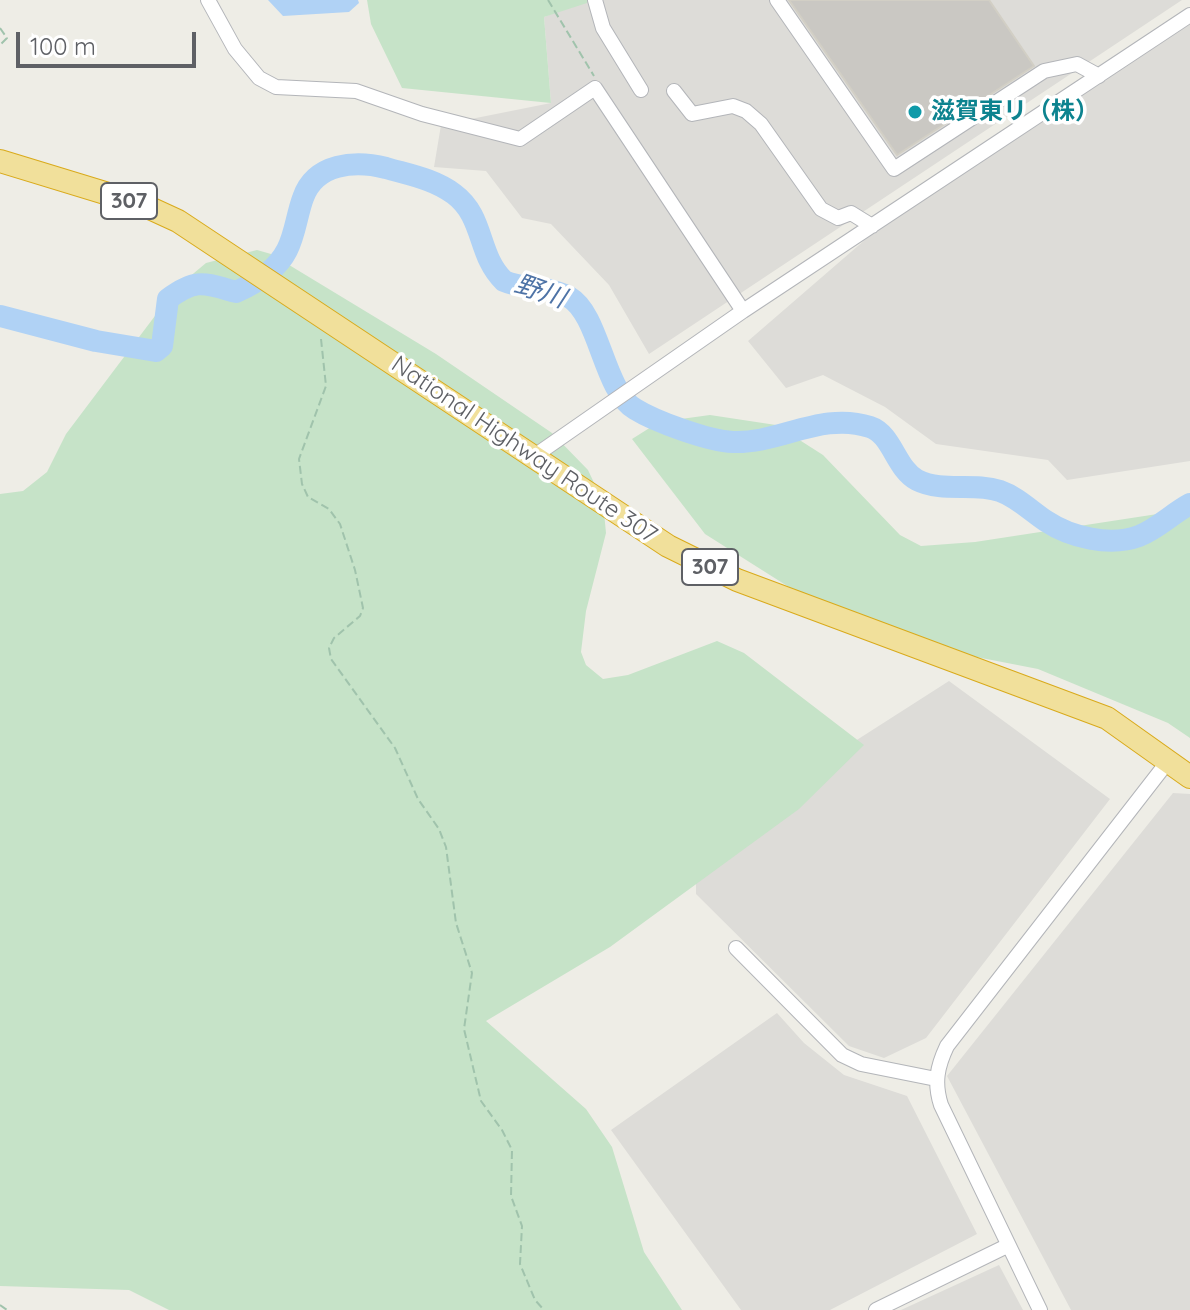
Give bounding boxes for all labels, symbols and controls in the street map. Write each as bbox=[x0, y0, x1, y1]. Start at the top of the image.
scale bar bbox=[20, 16, 200, 66]
text: 100 m bbox=[30, 31, 96, 61]
place label: 滋賀東リ（株） bbox=[931, 98, 1099, 126]
marker: 滋賀東リ（株） bbox=[906, 103, 924, 121]
road number: 307 bbox=[101, 183, 157, 219]
water label: 野川 bbox=[510, 269, 570, 315]
street label: National Highway Route 307 bbox=[386, 350, 662, 550]
road number: 307 bbox=[682, 549, 738, 585]

